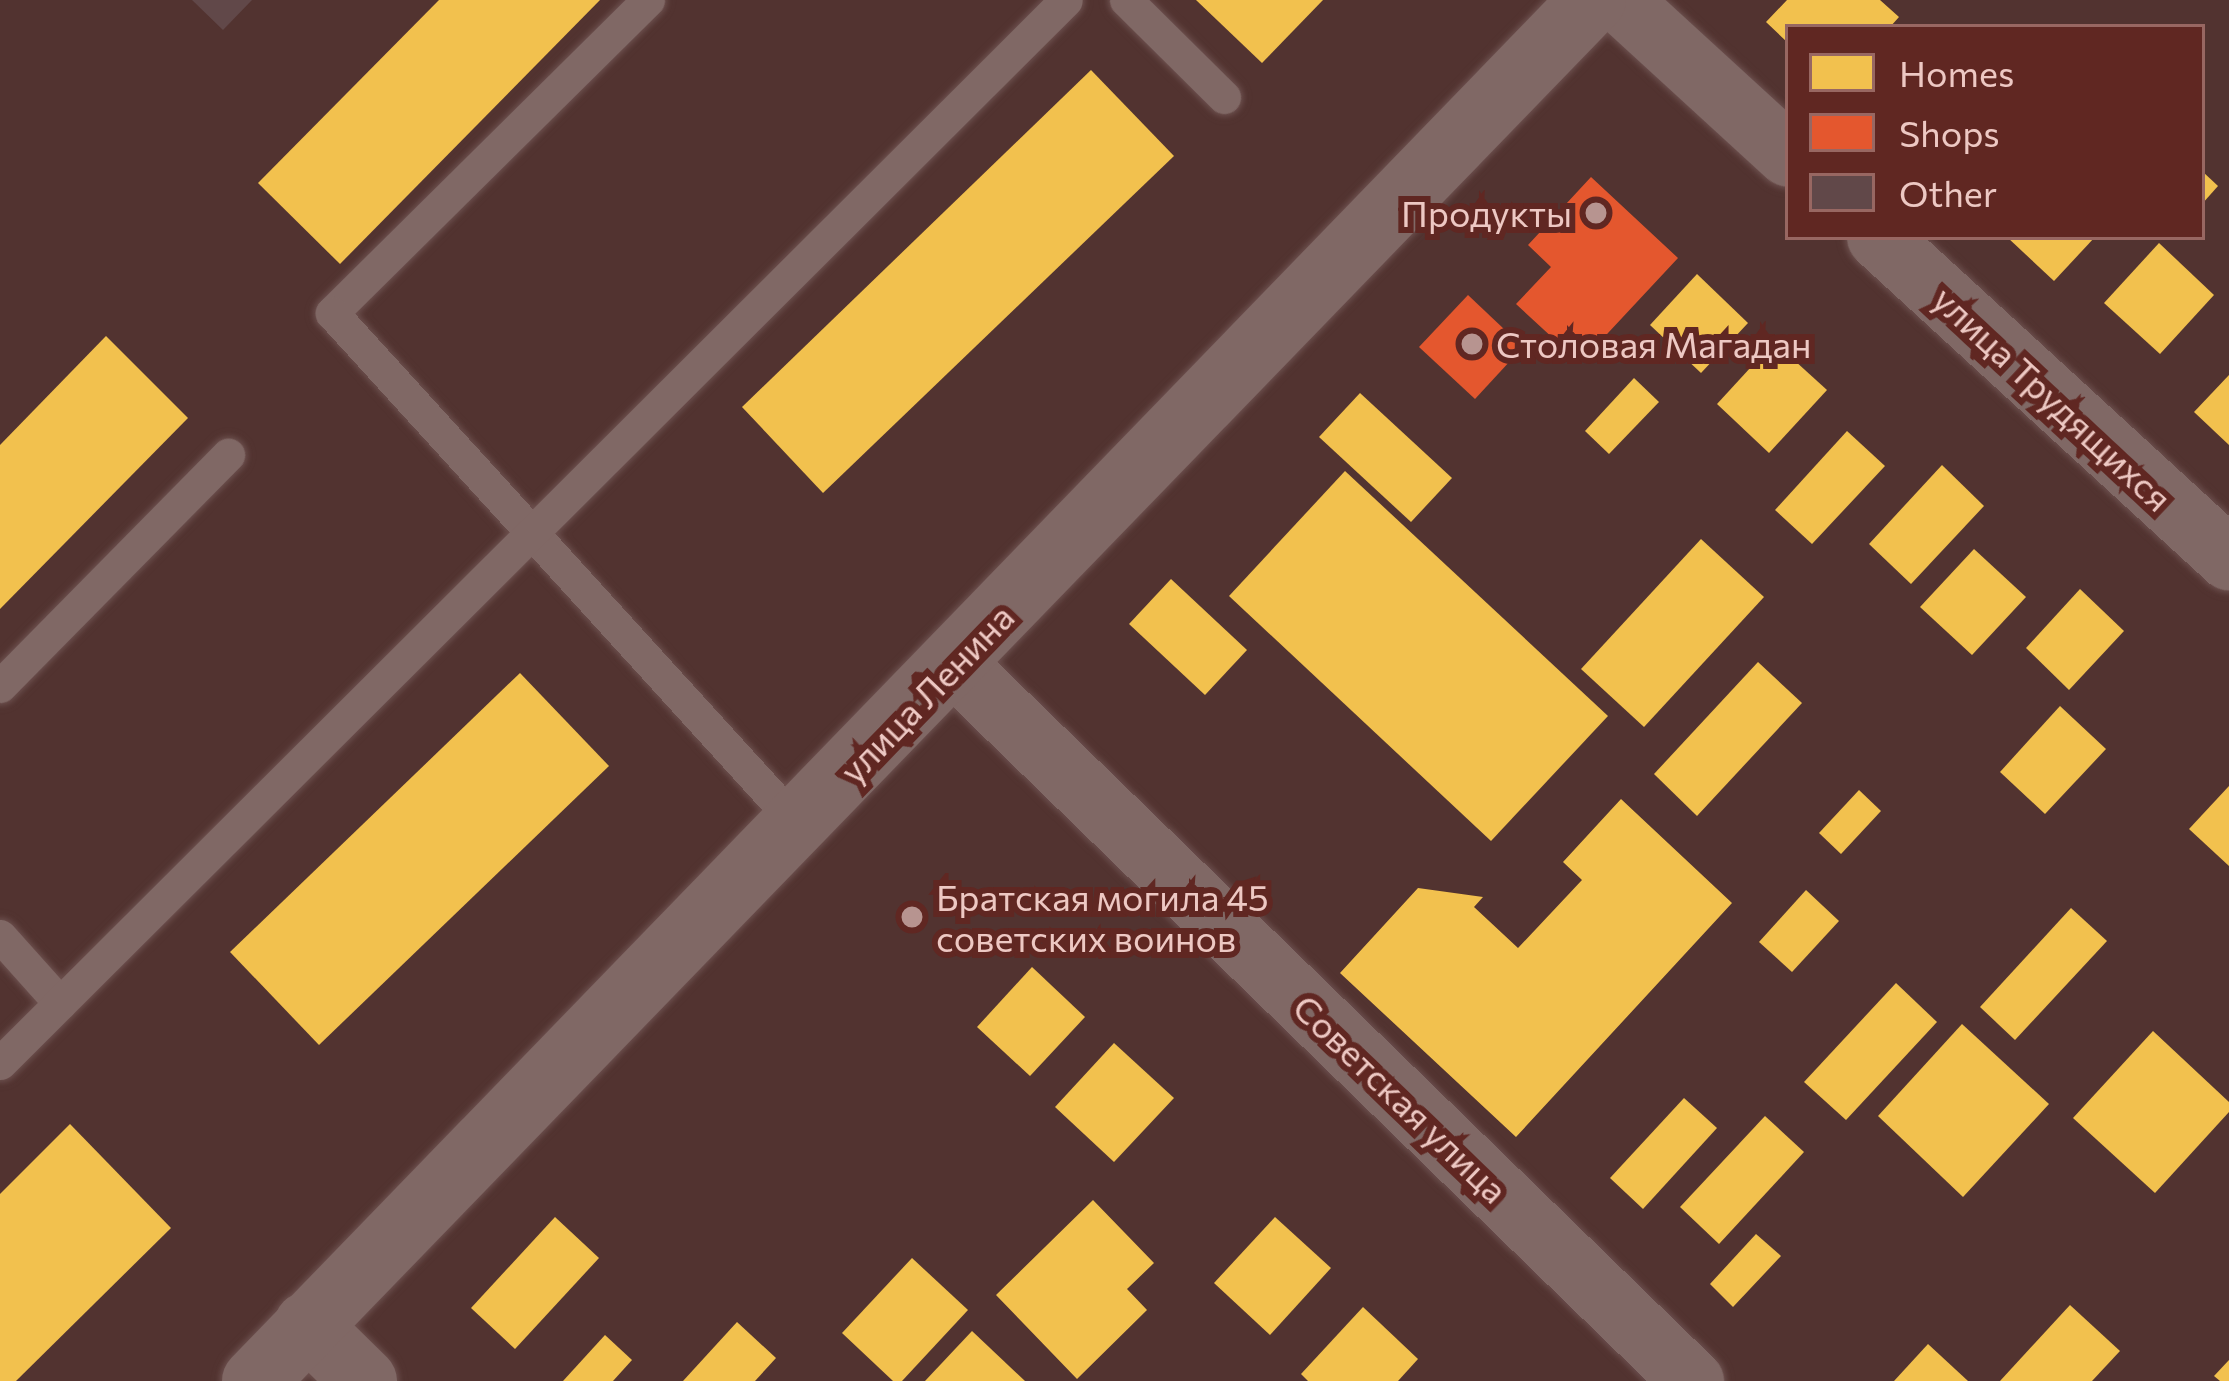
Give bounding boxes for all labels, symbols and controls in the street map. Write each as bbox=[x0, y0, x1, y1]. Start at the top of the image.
legend bbox=[1785, 24, 2205, 240]
text: Homes bbox=[1899, 50, 2014, 94]
text: Shops bbox=[1899, 110, 2000, 154]
text: Other bbox=[1899, 170, 1997, 214]
place label: Продукты bbox=[1401, 191, 1572, 235]
marker: Продукты bbox=[1583, 200, 1609, 226]
street label: улица Трудящихся bbox=[1925, 277, 2181, 519]
place label: Столовая Магадан bbox=[1496, 322, 1811, 366]
marker: Столовая Магадан bbox=[1459, 331, 1485, 357]
street label: улица Ленина bbox=[830, 595, 1022, 791]
place label: Братская могила 45 советских воинов bbox=[936, 874, 1269, 959]
marker: Братская могила 45 советских воинов bbox=[899, 904, 925, 930]
street label: Советская улица bbox=[1285, 985, 1517, 1211]

